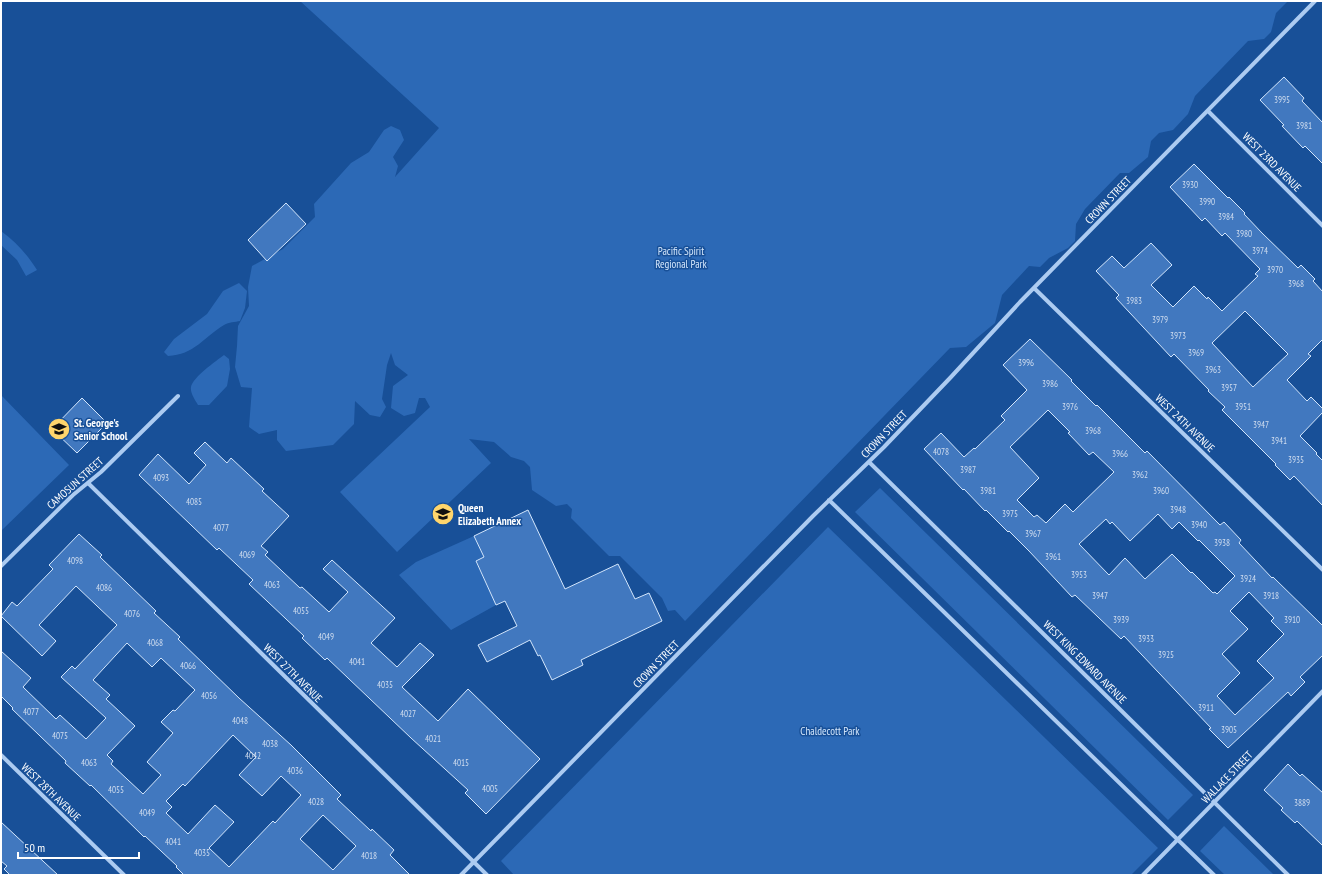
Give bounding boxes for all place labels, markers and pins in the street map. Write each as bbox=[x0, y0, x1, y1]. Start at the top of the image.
school or university icon: St. George's Senior School bbox=[46, 416, 72, 442]
place label: St. George's Senior School bbox=[74, 416, 128, 443]
school or university icon: Queen Elizabeth Annex bbox=[430, 501, 456, 527]
place label: Queen Elizabeth Annex bbox=[458, 501, 521, 528]

